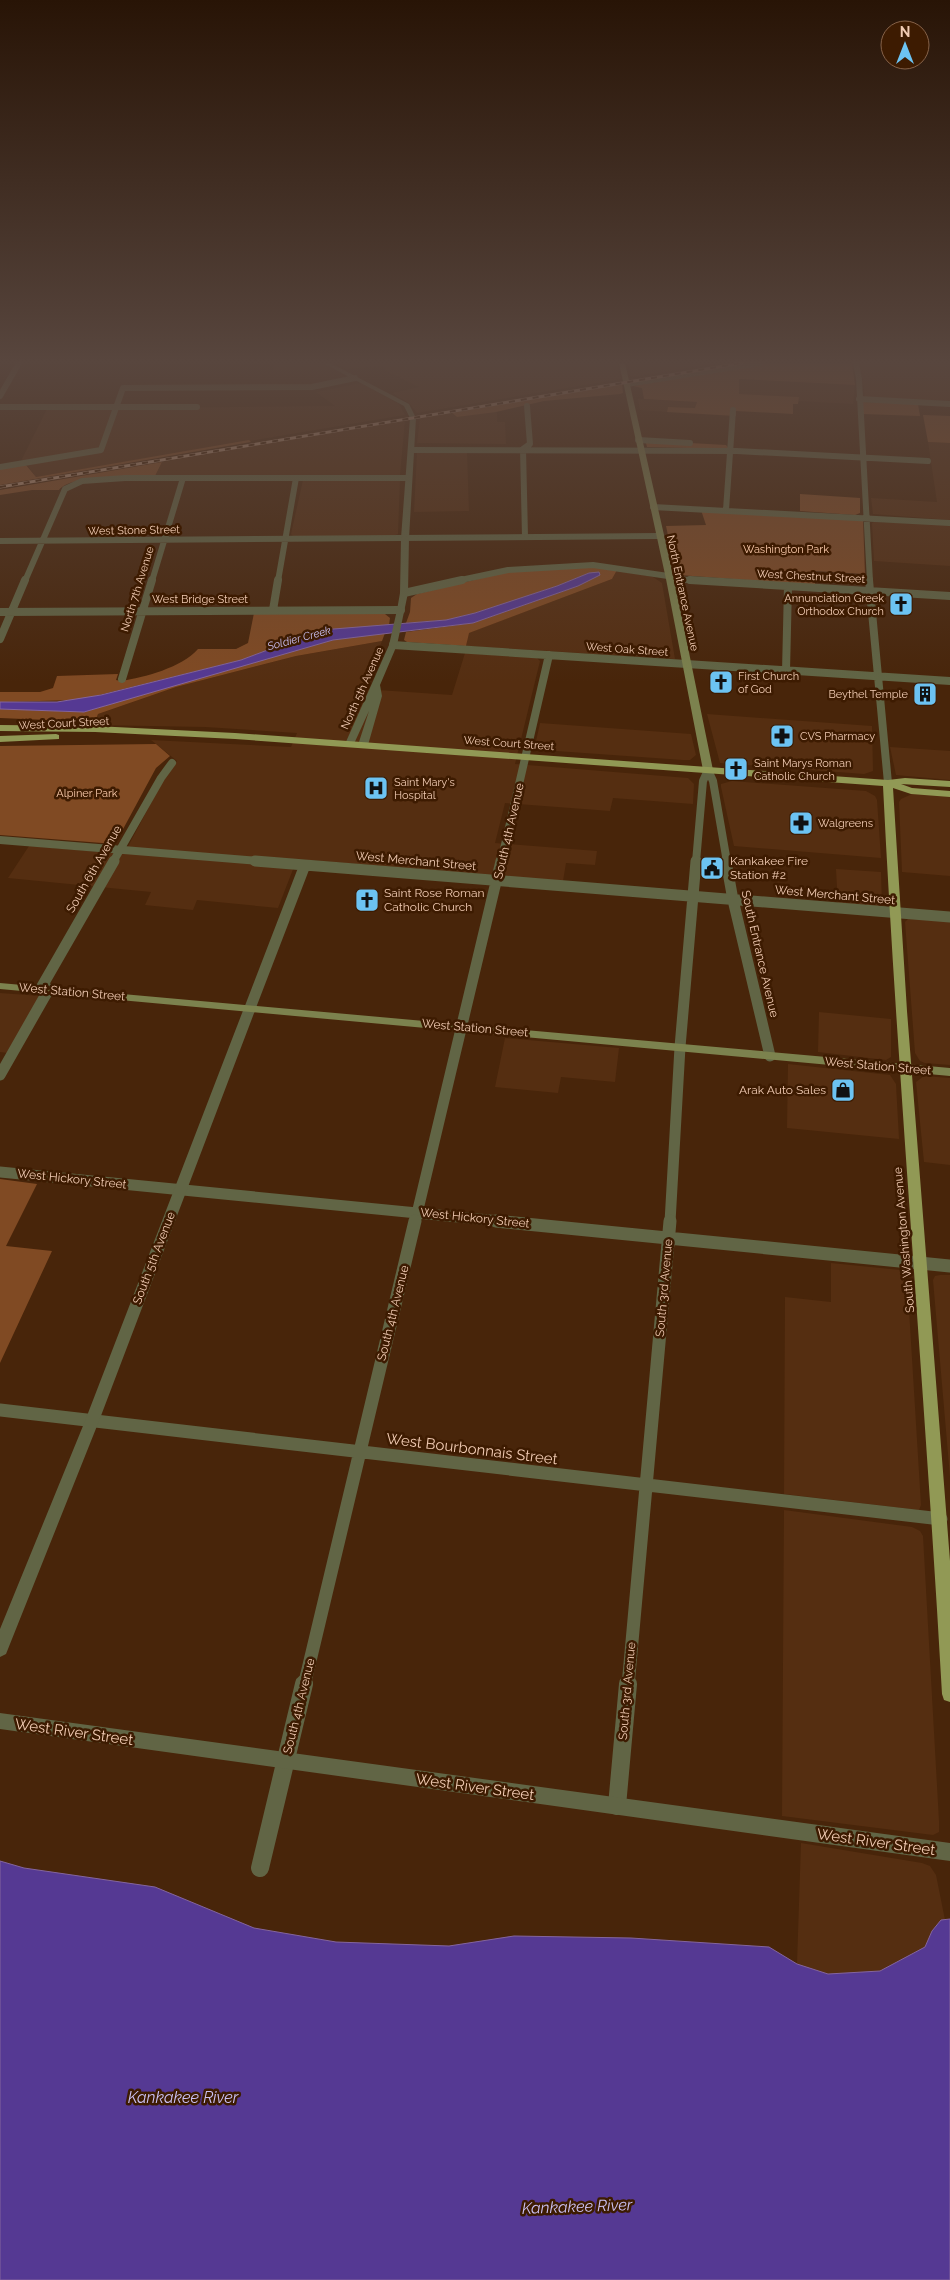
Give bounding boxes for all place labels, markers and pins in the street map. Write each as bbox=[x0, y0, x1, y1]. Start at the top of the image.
church icon: Annunciation Greek Orthodox Church bbox=[888, 591, 914, 617]
place label: Annunciation Greek Orthodox Church bbox=[784, 592, 884, 618]
church icon: First Church of God bbox=[708, 669, 734, 695]
place label: First Church of God bbox=[738, 670, 799, 696]
building icon: Beythel Temple bbox=[912, 681, 938, 707]
place label: Beythel Temple bbox=[828, 688, 909, 701]
pharmacy icon: CVS Pharmacy bbox=[769, 723, 795, 749]
place label: CVS Pharmacy bbox=[800, 730, 875, 743]
church icon: Saint Marys Roman Catholic Church bbox=[723, 756, 749, 782]
place label: Saint Marys Roman Catholic Church bbox=[754, 757, 851, 783]
hospital icon: Saint Mary's Hospital bbox=[363, 775, 389, 801]
place label: Saint Mary's Hospital bbox=[394, 776, 455, 802]
pharmacy icon: Walgreens bbox=[788, 810, 814, 836]
place label: Walgreens bbox=[818, 817, 873, 830]
place label: Kankakee Fire Station #2 bbox=[730, 854, 808, 882]
public building icon: Kankakee Fire Station #2 bbox=[699, 855, 725, 881]
place label: Saint Rose Roman Catholic Church bbox=[384, 886, 484, 914]
church icon: Saint Rose Roman Catholic Church bbox=[354, 887, 380, 913]
shop icon: Arak Auto Sales bbox=[830, 1077, 856, 1103]
place label: Arak Auto Sales bbox=[739, 1083, 826, 1097]

